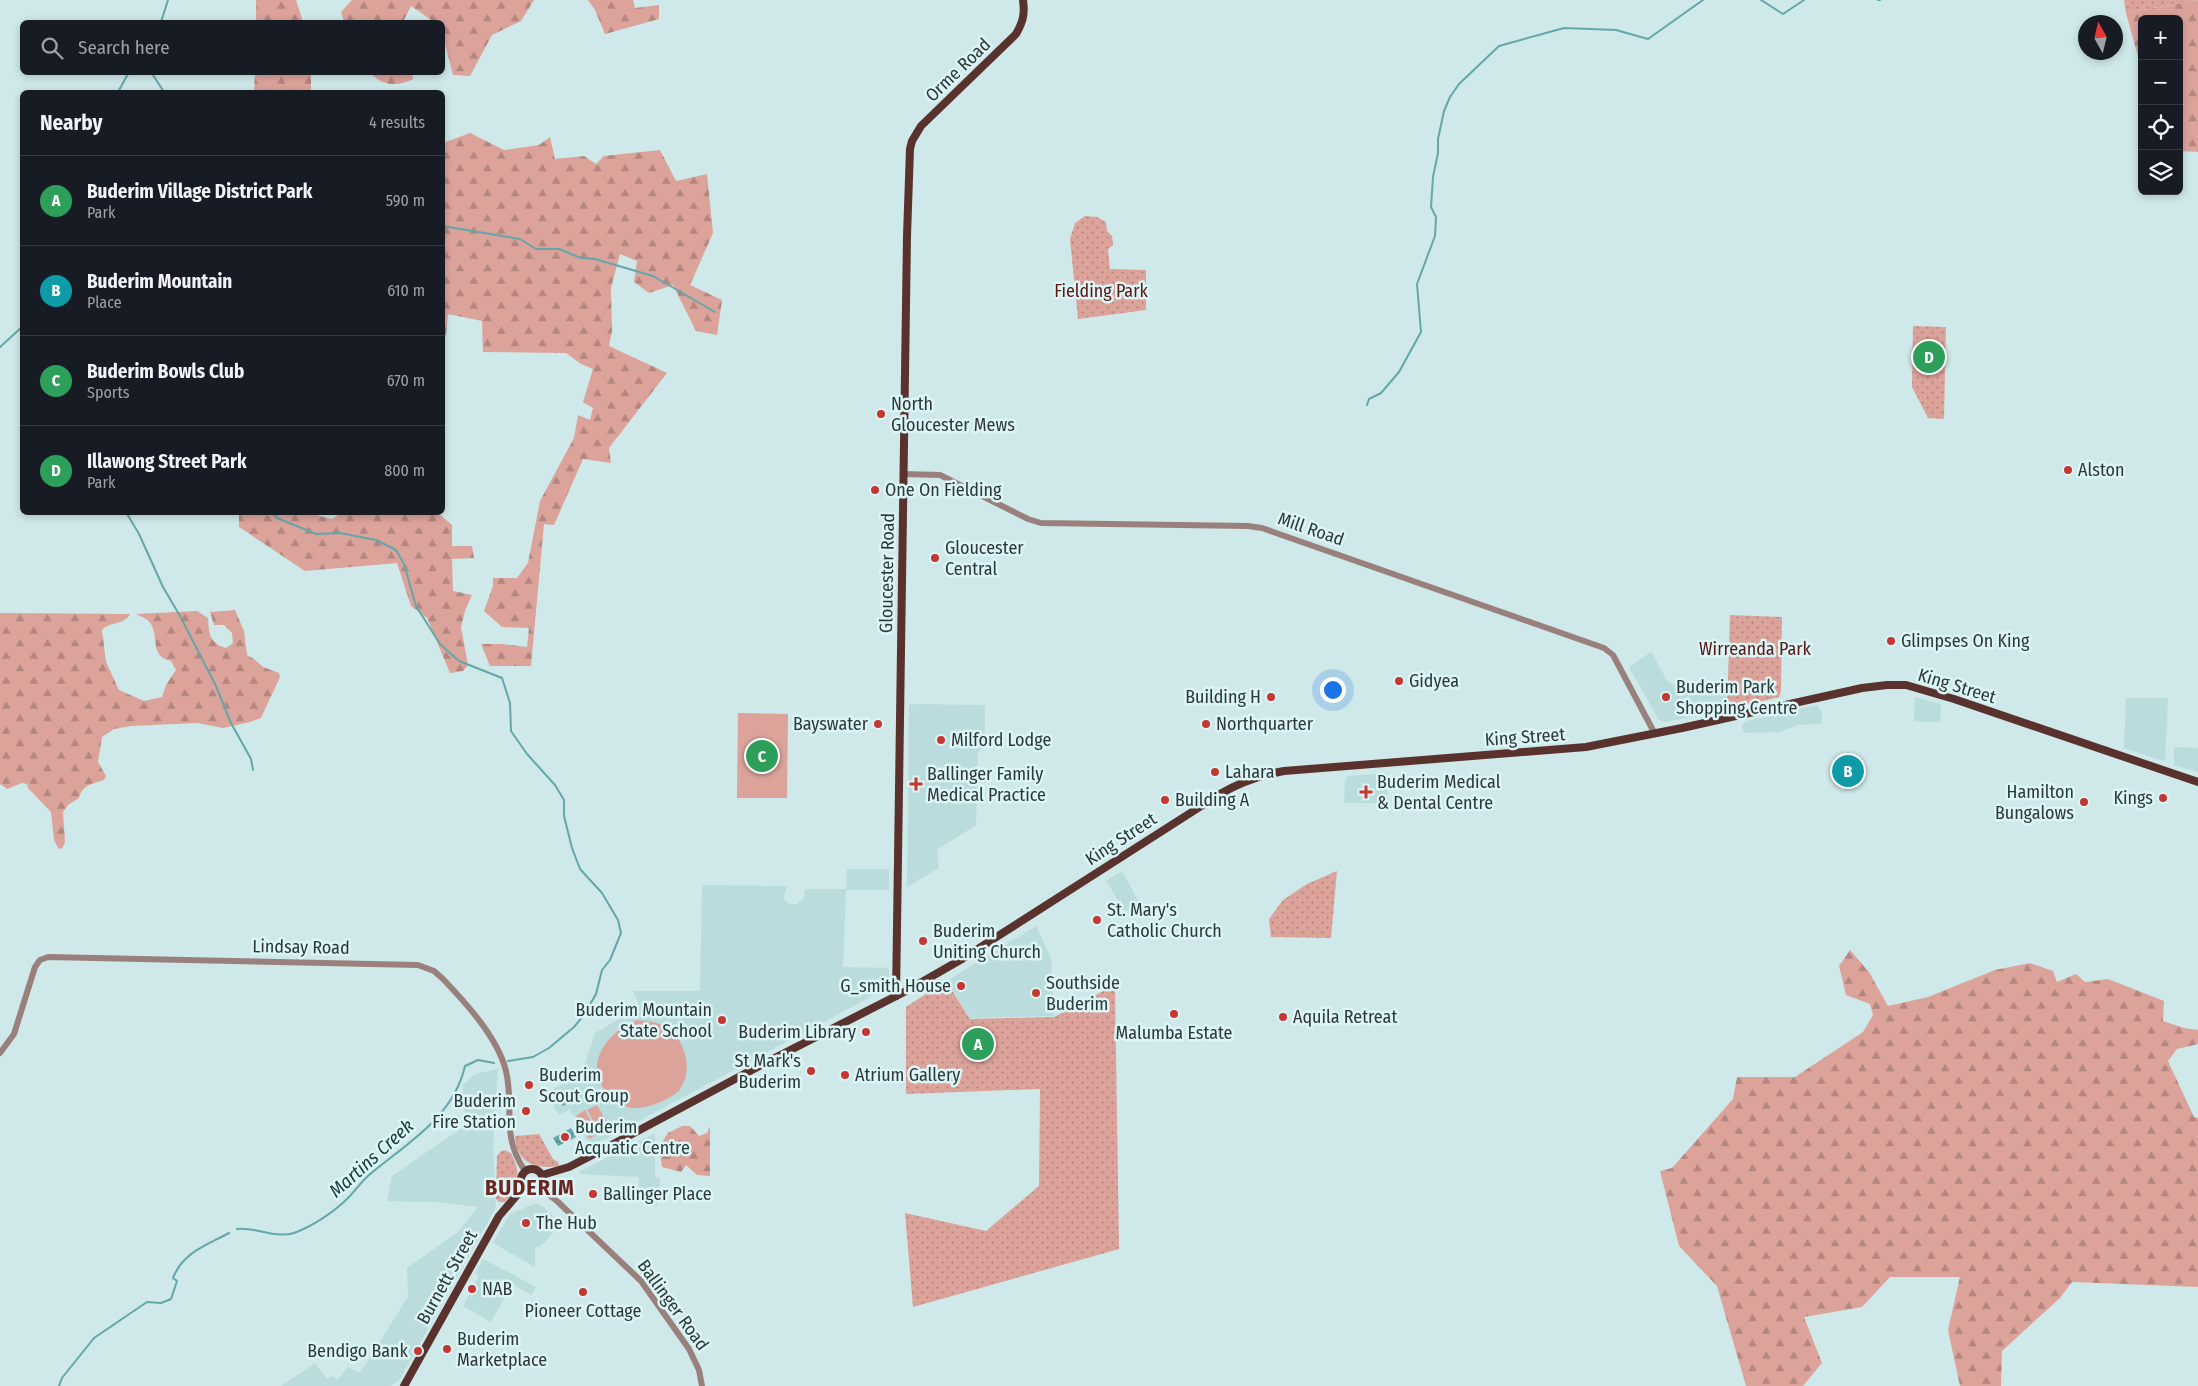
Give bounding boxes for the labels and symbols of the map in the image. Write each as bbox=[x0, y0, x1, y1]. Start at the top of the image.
north arrow bbox=[2078, 15, 2123, 60]
street label: Orme Road bbox=[921, 34, 995, 106]
park label: Fielding Park bbox=[1054, 280, 1148, 302]
pin: D bbox=[1913, 338, 1945, 376]
place label: North Gloucester Mews bbox=[891, 393, 1015, 436]
marker: North Gloucester Mews bbox=[875, 408, 887, 420]
place label: Alston bbox=[2078, 459, 2124, 481]
marker: Alston bbox=[2062, 464, 2074, 476]
place label: One On Fielding bbox=[885, 479, 1002, 501]
marker: One On Fielding bbox=[869, 484, 881, 496]
street label: Mill Road bbox=[1275, 507, 1347, 551]
street label: Gloucester Road bbox=[875, 513, 899, 633]
place label: Gloucester Central bbox=[945, 537, 1024, 580]
marker: Gloucester Central bbox=[929, 552, 941, 564]
place label: Glimpses On King bbox=[1901, 630, 2030, 652]
marker: Glimpses On King bbox=[1885, 635, 1897, 647]
park label: Wirreanda Park bbox=[1699, 638, 1812, 660]
street label: King Street bbox=[1915, 664, 1999, 708]
place label: Gidyea bbox=[1409, 670, 1459, 692]
marker: Gidyea bbox=[1393, 675, 1405, 687]
place label: Buderim Park Shopping Centre bbox=[1676, 676, 1798, 719]
your location bbox=[1320, 677, 1346, 703]
place label: Building H bbox=[1185, 686, 1261, 708]
marker: Building H bbox=[1265, 691, 1277, 703]
marker: Buderim Park Shopping Centre bbox=[1660, 691, 1672, 703]
place label: Bayswater bbox=[793, 713, 869, 735]
place label: Northquarter bbox=[1216, 713, 1314, 735]
marker: Bayswater bbox=[872, 718, 884, 730]
marker: Northquarter bbox=[1200, 718, 1212, 730]
street label: King Street bbox=[1484, 723, 1566, 751]
place label: Milford Lodge bbox=[951, 729, 1051, 751]
marker: Milford Lodge bbox=[935, 734, 947, 746]
pin: C bbox=[746, 737, 778, 775]
pin: B bbox=[1832, 752, 1864, 790]
place label: Lahara bbox=[1225, 761, 1275, 783]
place label: Ballinger Family Medical Practice bbox=[927, 763, 1046, 806]
marker: Lahara bbox=[1209, 766, 1221, 778]
place label: Buderim Medical & Dental Centre bbox=[1377, 771, 1501, 814]
marker: Ballinger Family Medical Practice bbox=[909, 777, 923, 791]
place label: Hamilton Bungalows bbox=[1995, 781, 2074, 824]
marker: Buderim Medical & Dental Centre bbox=[1359, 785, 1373, 799]
place label: Kings bbox=[2113, 787, 2153, 809]
place label: Building A bbox=[1175, 789, 1250, 811]
marker: Kings bbox=[2157, 792, 2169, 804]
marker: Building A bbox=[1159, 794, 1171, 806]
marker: Hamilton Bungalows bbox=[2078, 796, 2090, 808]
street label: King Street bbox=[1081, 808, 1161, 870]
place label: St. Mary's Catholic Church bbox=[1107, 899, 1222, 942]
marker: St. Mary's Catholic Church bbox=[1091, 914, 1103, 926]
place label: Buderim Uniting Church bbox=[933, 920, 1041, 963]
street label: Lindsay Road bbox=[252, 935, 350, 959]
marker: Buderim Uniting Church bbox=[917, 935, 929, 947]
place label: Southside Buderim bbox=[1046, 972, 1120, 1015]
place label: G_smith House bbox=[840, 975, 951, 997]
marker: G_smith House bbox=[955, 980, 967, 992]
marker: Southside Buderim bbox=[1030, 987, 1042, 999]
place label: Buderim Mountain State School bbox=[576, 999, 712, 1042]
place label: Aquila Retreat bbox=[1293, 1006, 1397, 1028]
marker: Malumba Estate bbox=[1168, 1008, 1180, 1020]
marker: Aquila Retreat bbox=[1277, 1011, 1289, 1023]
marker: Buderim Mountain State School bbox=[716, 1014, 728, 1026]
place label: Buderim Library bbox=[738, 1021, 856, 1043]
place label: Malumba Estate bbox=[1115, 1022, 1233, 1044]
pin: A bbox=[962, 1025, 994, 1063]
marker: Buderim Library bbox=[860, 1026, 872, 1038]
place label: St Mark's Buderim bbox=[735, 1050, 801, 1093]
place label: Buderim Scout Group bbox=[539, 1064, 629, 1107]
place label: Atrium Gallery bbox=[855, 1064, 960, 1086]
marker: St Mark's Buderim bbox=[805, 1065, 817, 1077]
marker: Atrium Gallery bbox=[839, 1069, 851, 1081]
marker: Buderim Scout Group bbox=[523, 1079, 535, 1091]
place label: Buderim Fire Station bbox=[432, 1090, 516, 1133]
marker: Buderim Fire Station bbox=[520, 1105, 532, 1117]
water label: Martins Creek bbox=[324, 1114, 418, 1202]
place label: Buderim Acquatic Centre bbox=[575, 1116, 690, 1159]
marker: Buderim Acquatic Centre bbox=[559, 1131, 571, 1143]
district label: BUDERIM bbox=[485, 1174, 575, 1201]
place label: Ballinger Place bbox=[603, 1183, 712, 1205]
marker: Ballinger Place bbox=[587, 1188, 599, 1200]
place label: The Hub bbox=[536, 1212, 597, 1234]
marker: The Hub bbox=[520, 1217, 532, 1229]
street label: Burnett Street bbox=[412, 1226, 482, 1328]
street label: Ballinger Road bbox=[633, 1255, 713, 1355]
place label: NAB bbox=[482, 1278, 512, 1300]
marker: NAB bbox=[466, 1283, 478, 1295]
marker: Pioneer Cottage bbox=[577, 1286, 589, 1298]
place label: Pioneer Cottage bbox=[525, 1300, 642, 1322]
place label: Buderim Marketplace bbox=[457, 1328, 547, 1371]
place label: Bendigo Bank bbox=[307, 1340, 409, 1362]
marker: Buderim Marketplace bbox=[441, 1343, 453, 1355]
marker: Bendigo Bank bbox=[412, 1345, 424, 1357]

